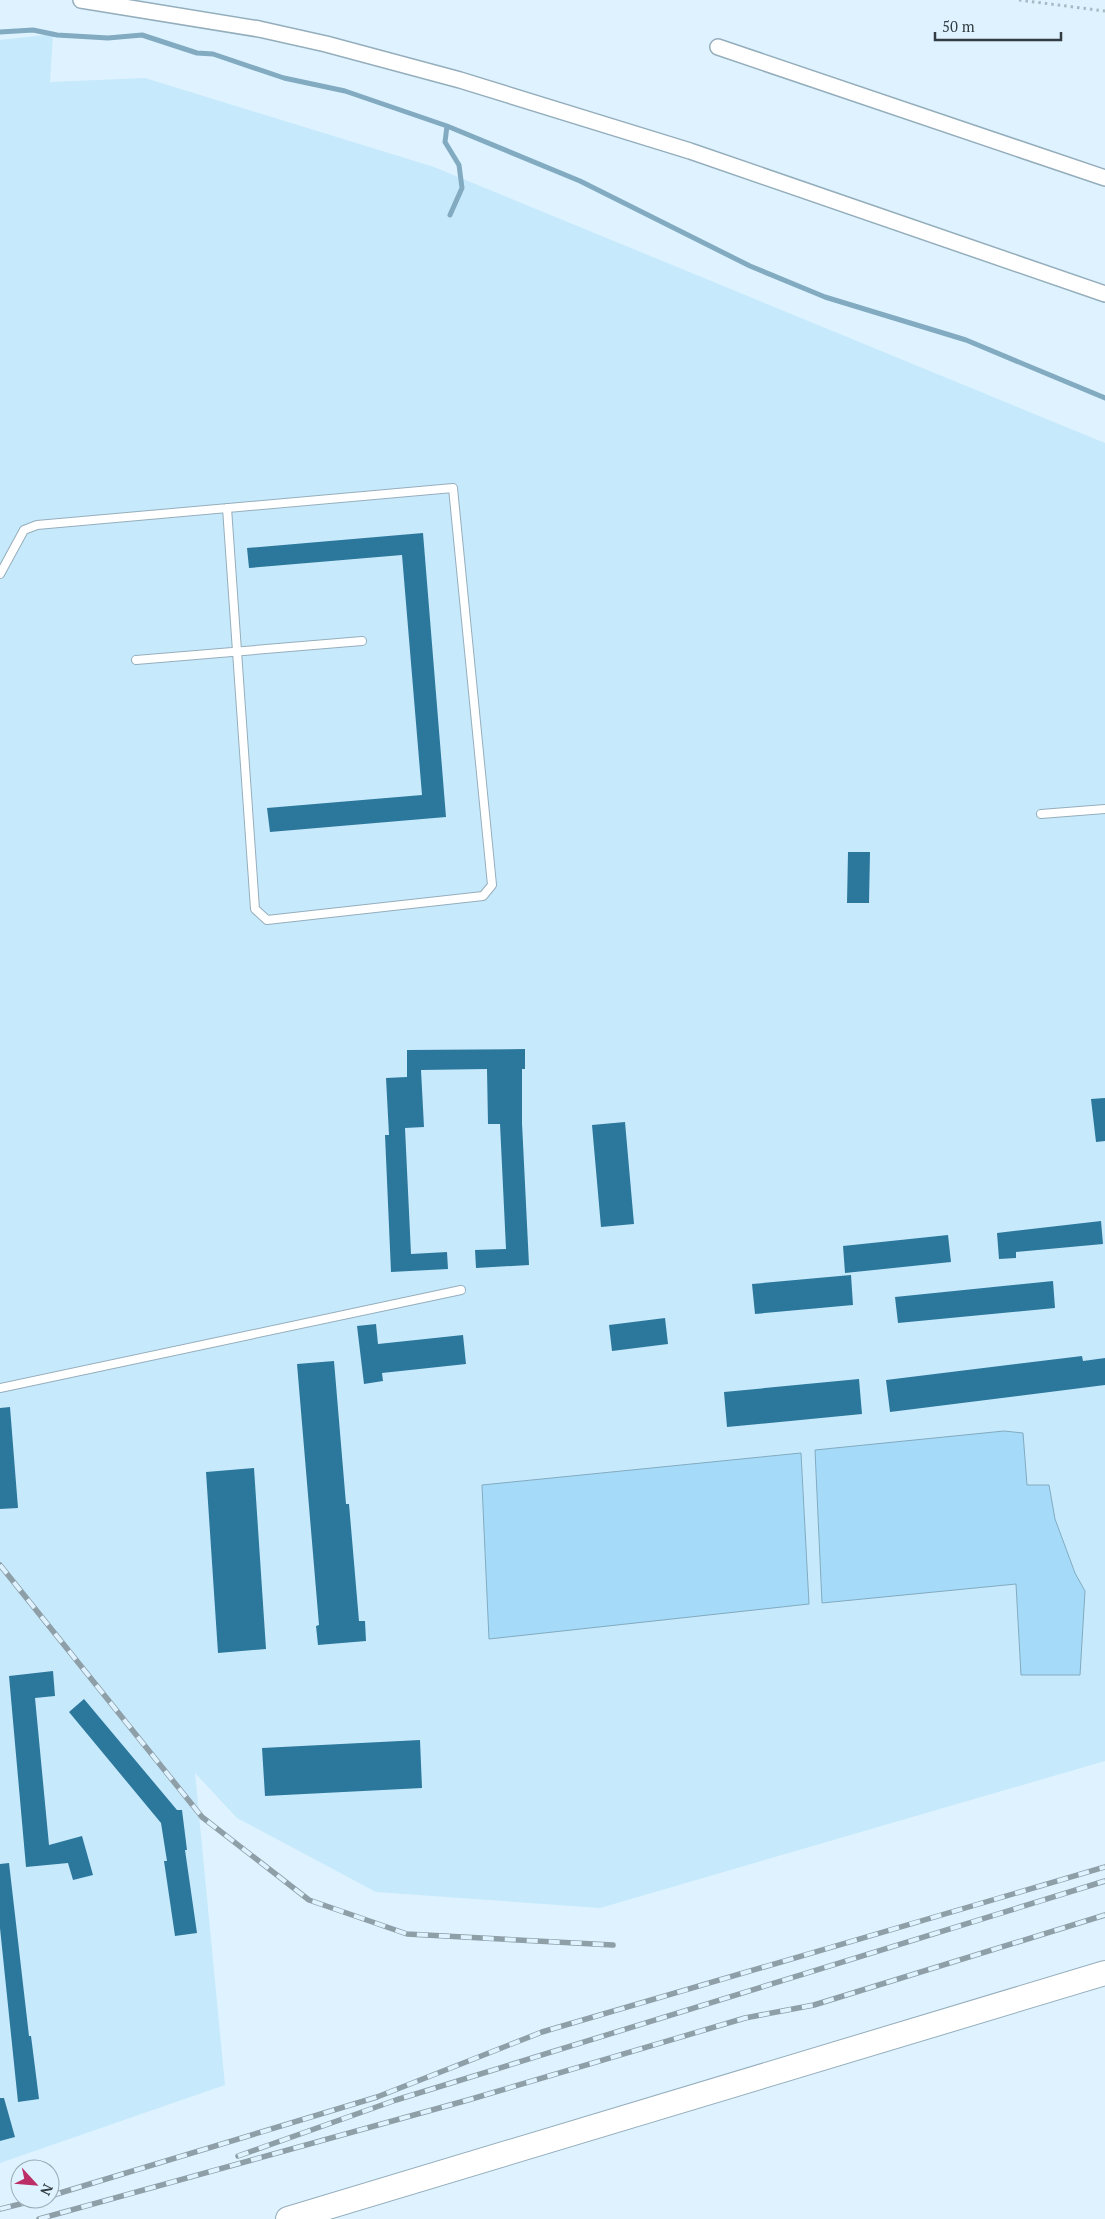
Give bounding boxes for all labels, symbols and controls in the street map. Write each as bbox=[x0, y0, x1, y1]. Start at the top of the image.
scale bar bbox=[935, 10, 1061, 42]
text: 50 m bbox=[942, 16, 975, 36]
north arrow bbox=[10, 2159, 60, 2209]
text: N bbox=[36, 2181, 58, 2199]

